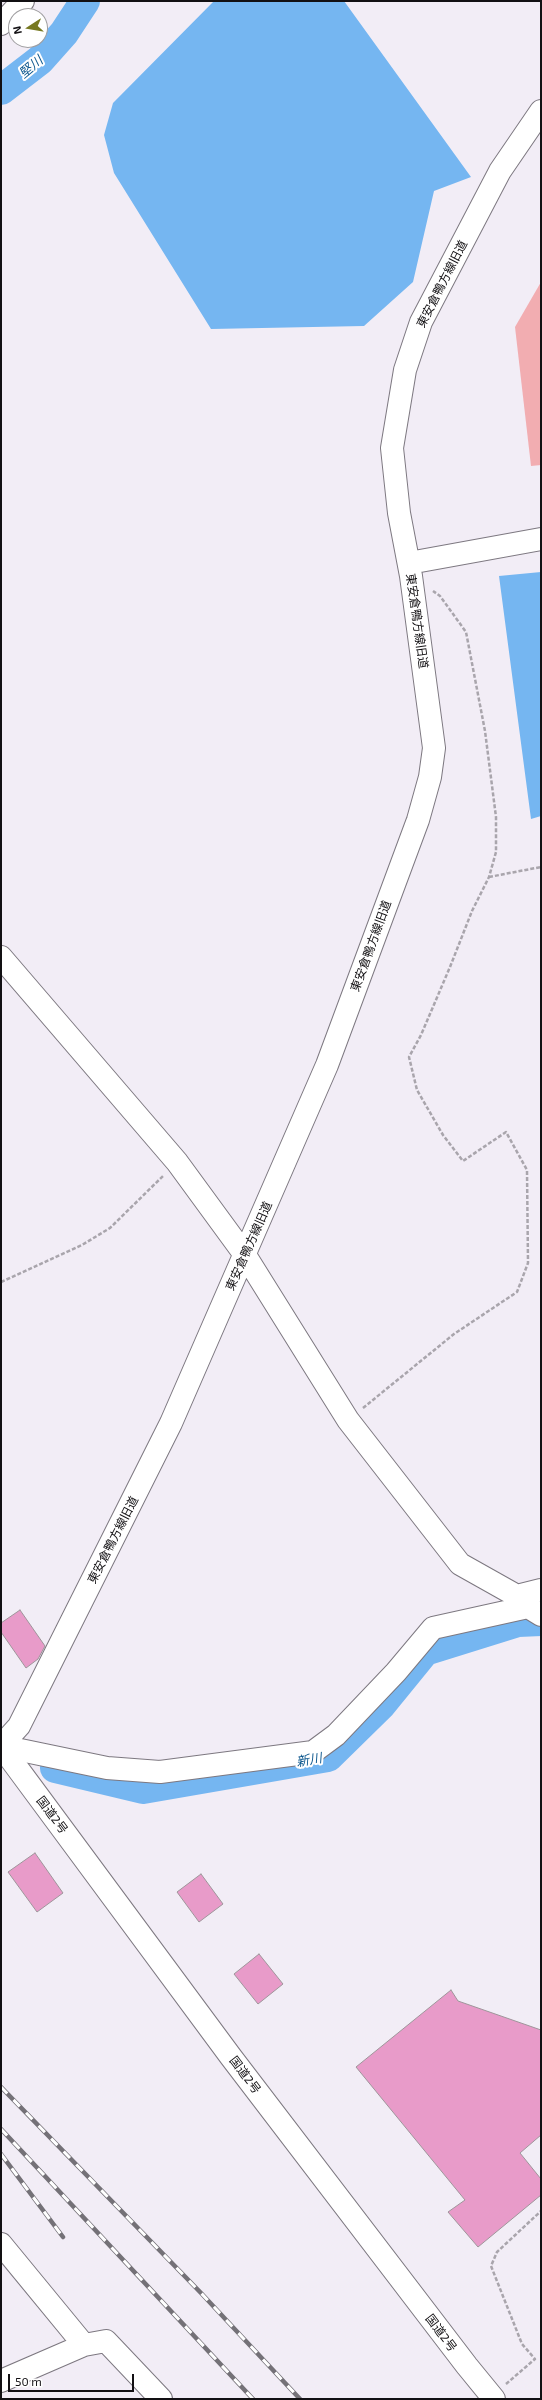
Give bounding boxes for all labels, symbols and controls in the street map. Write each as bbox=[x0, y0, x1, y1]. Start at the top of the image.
north arrow bbox=[8, 8, 48, 48]
text: N bbox=[10, 25, 24, 36]
water label: 堅川 bbox=[16, 53, 46, 81]
street label: 東安倉鴨方線旧道 bbox=[414, 238, 470, 330]
street label: 東安倉鴨方線旧道 bbox=[403, 572, 431, 670]
street label: 東安倉鴨方線旧道 bbox=[348, 898, 394, 994]
street label: 東安倉鴨方線旧道 bbox=[223, 1199, 275, 1293]
street label: 東安倉鴨方線旧道 bbox=[85, 1494, 141, 1586]
water label: 新川 bbox=[295, 1750, 323, 1770]
street label: 国道2号 bbox=[33, 1794, 71, 1836]
street label: 国道2号 bbox=[226, 2054, 264, 2096]
street label: 国道2号 bbox=[422, 2312, 460, 2354]
scale bar bbox=[10, 2366, 136, 2392]
text: 50 m bbox=[15, 2374, 42, 2388]

